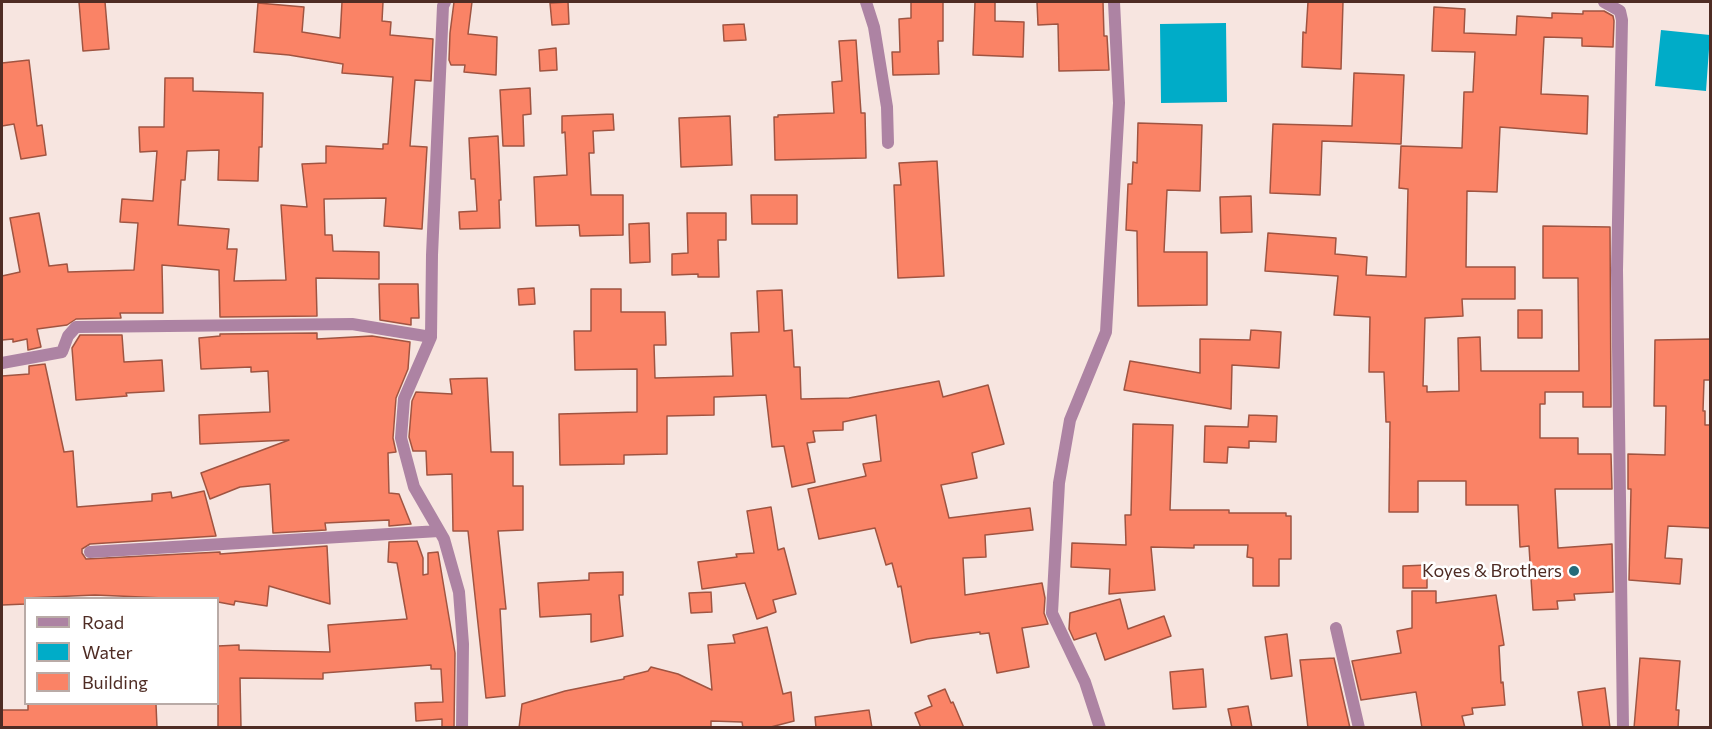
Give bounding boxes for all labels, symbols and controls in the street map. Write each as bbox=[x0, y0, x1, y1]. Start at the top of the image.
place label: Koyes & Brothers bbox=[1422, 560, 1562, 582]
marker: Koyes & Brothers bbox=[1567, 564, 1581, 578]
legend bbox=[24, 597, 219, 705]
text: Road bbox=[82, 611, 124, 633]
text: Water bbox=[82, 641, 133, 663]
text: Building bbox=[82, 671, 148, 693]

